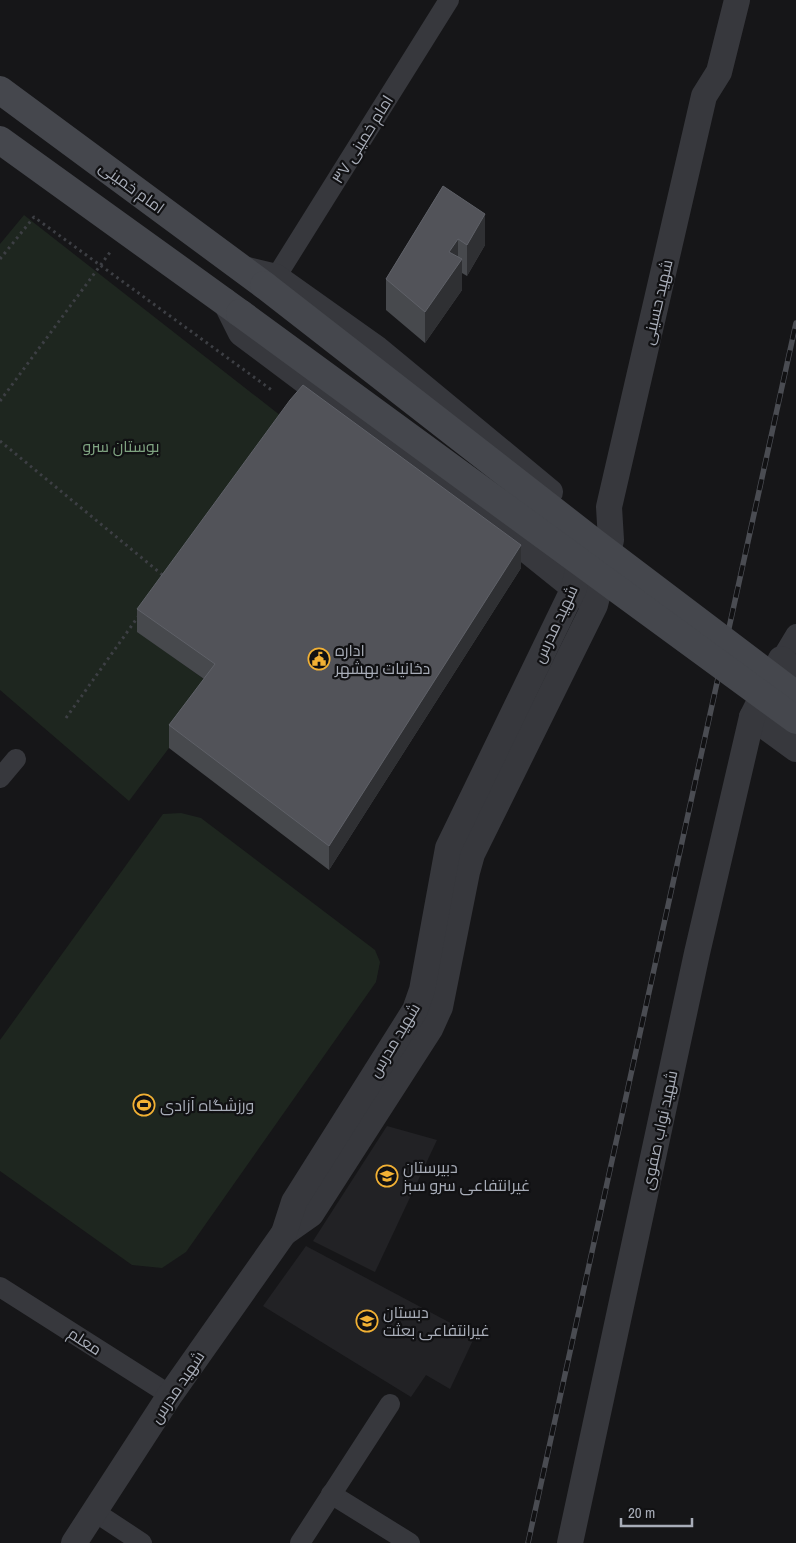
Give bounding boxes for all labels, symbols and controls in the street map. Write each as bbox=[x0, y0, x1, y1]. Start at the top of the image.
street label: امام خمینی ۳۷ bbox=[326, 90, 399, 188]
street label: امام خمینی bbox=[94, 156, 169, 219]
street label: شهید حسینی bbox=[637, 257, 677, 347]
park label: بوستان سرو bbox=[83, 435, 159, 457]
street label: شهید مدرس bbox=[527, 582, 583, 666]
place label: اداره دخانیات بهشهر bbox=[334, 639, 430, 679]
public building icon: اداره دخانیات بهشهر bbox=[307, 647, 331, 671]
street label: شهید مدرس bbox=[363, 999, 425, 1081]
street label: شهید نواب صفوی bbox=[636, 1068, 682, 1192]
sports icon: ورزشگاه آزادی bbox=[132, 1093, 156, 1117]
place label: ورزشگاه آزادی bbox=[160, 1094, 254, 1116]
place label: دبیرستان غیرانتفاعی سرو سبز bbox=[402, 1156, 530, 1196]
school or university icon: دبیرستان غیرانتفاعی سرو سبز bbox=[375, 1164, 399, 1188]
place label: دبستان غیرانتفاعی بعثت bbox=[383, 1301, 490, 1341]
school or university icon: دبستان غیرانتفاعی بعثت bbox=[355, 1309, 379, 1333]
street label: معلم bbox=[63, 1322, 106, 1361]
street label: شهید مدرس bbox=[145, 1346, 209, 1428]
scale bar bbox=[621, 1496, 692, 1528]
text: 20 m bbox=[628, 1502, 655, 1523]

